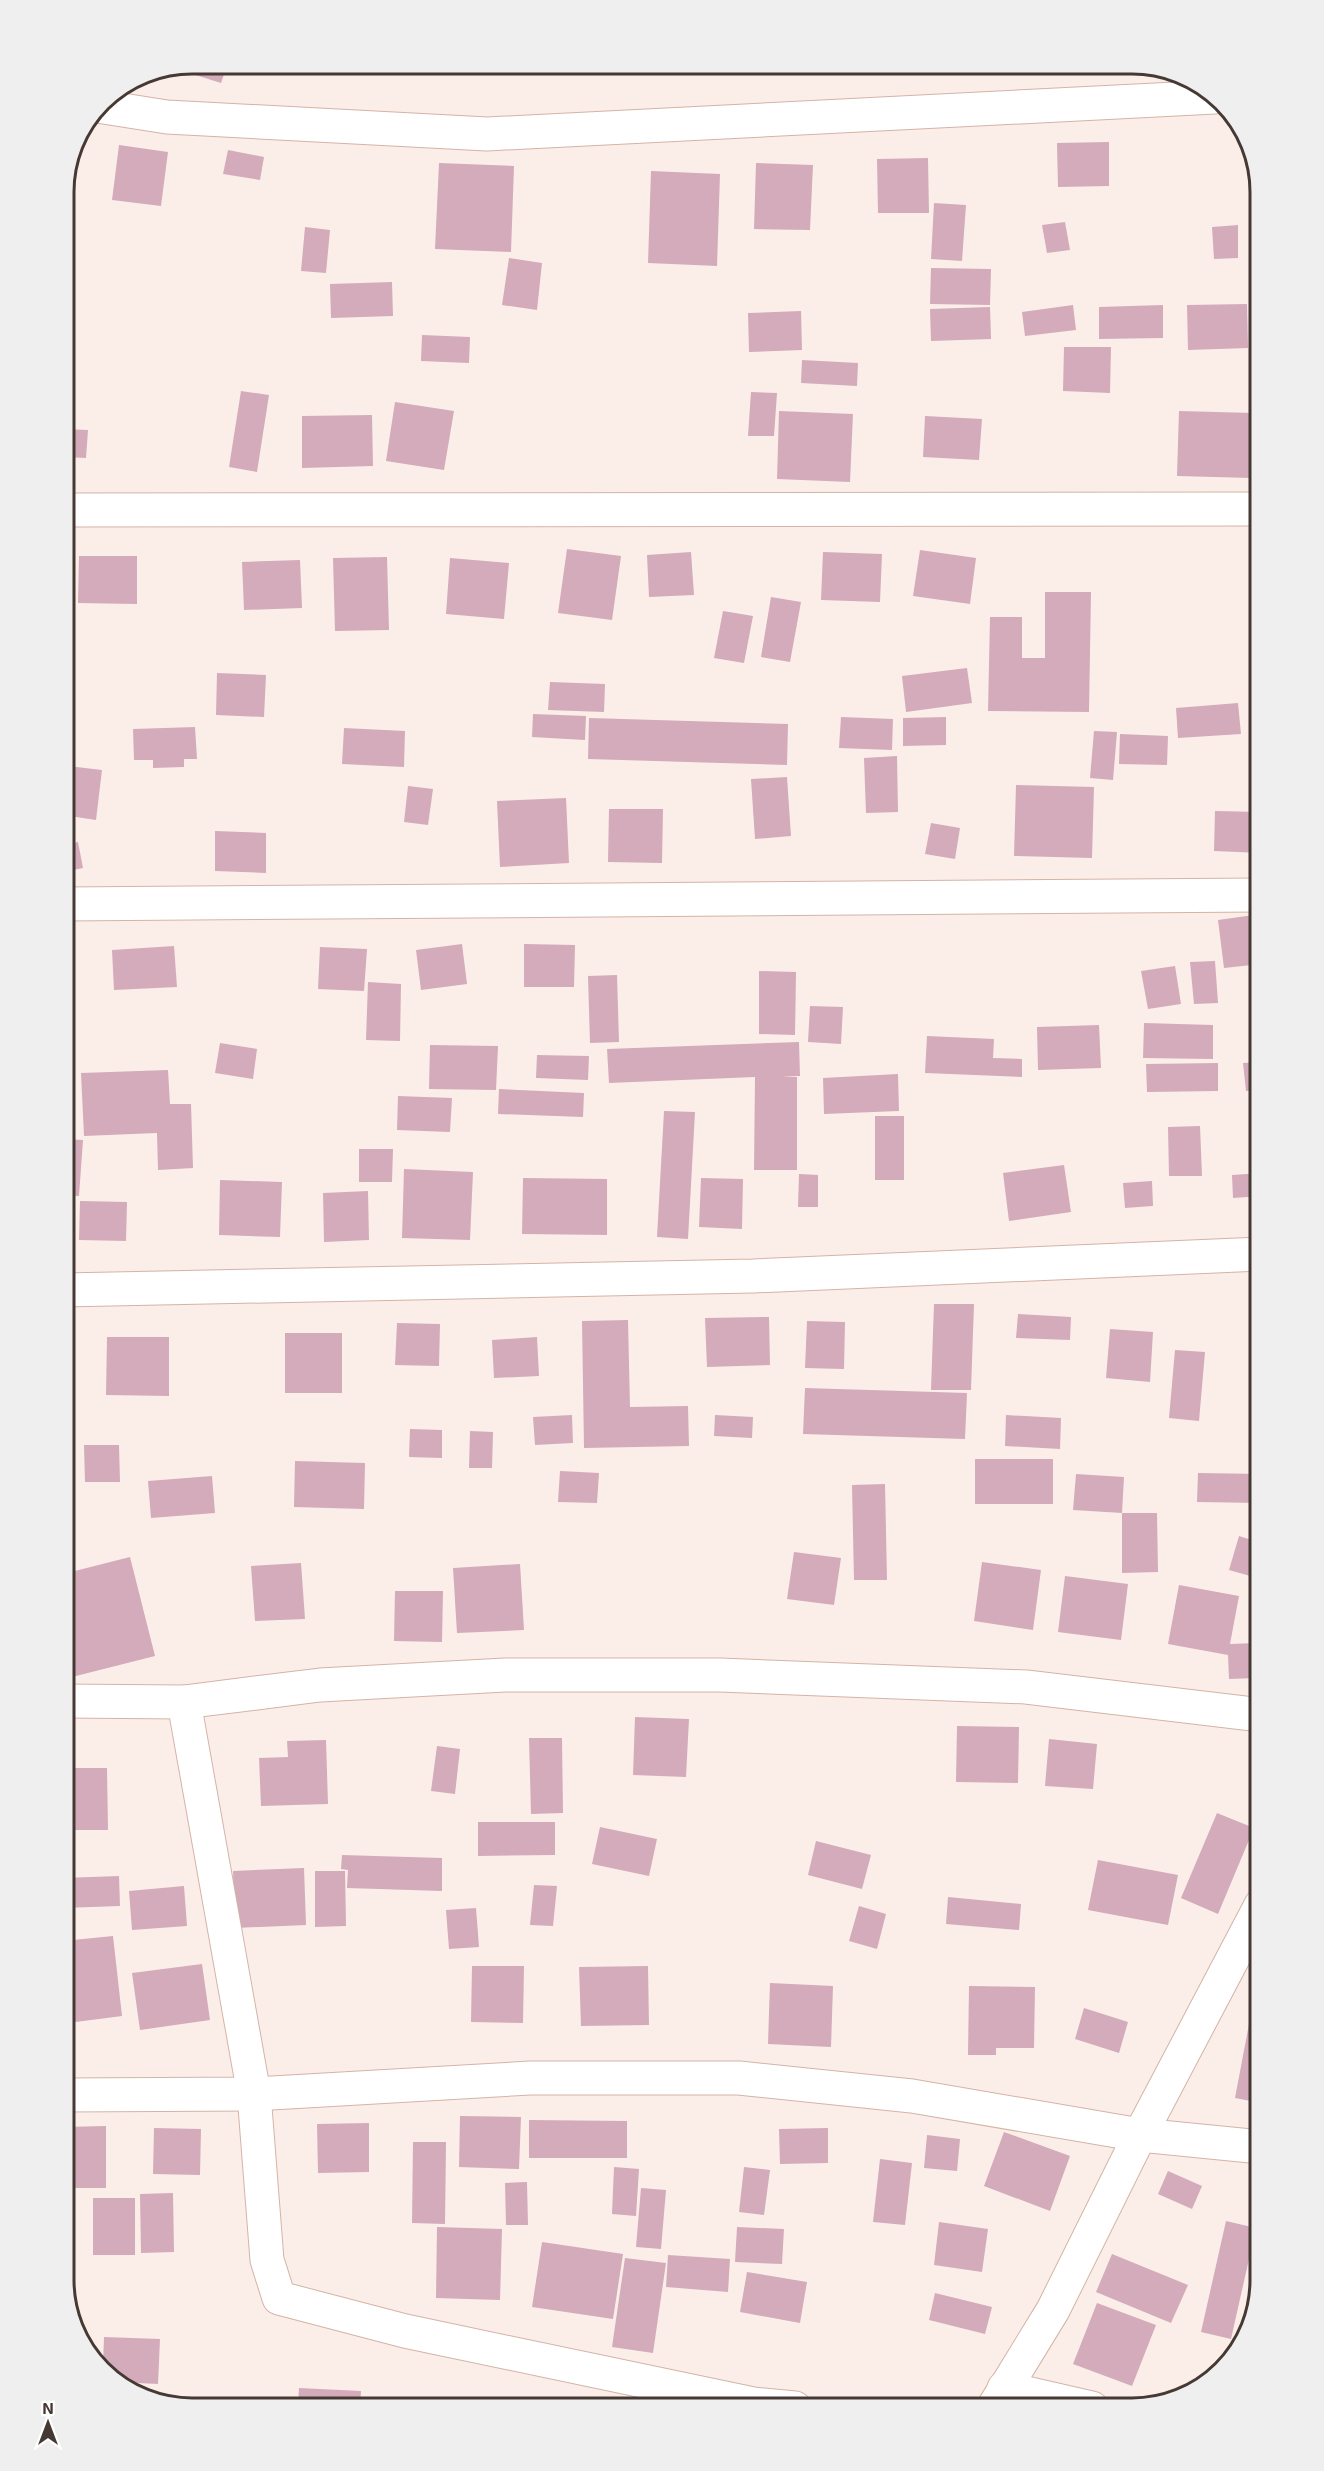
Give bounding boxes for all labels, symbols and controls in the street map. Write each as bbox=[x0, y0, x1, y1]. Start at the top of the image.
north arrow bbox=[18, 2393, 78, 2453]
text: N bbox=[42, 2398, 54, 2417]

